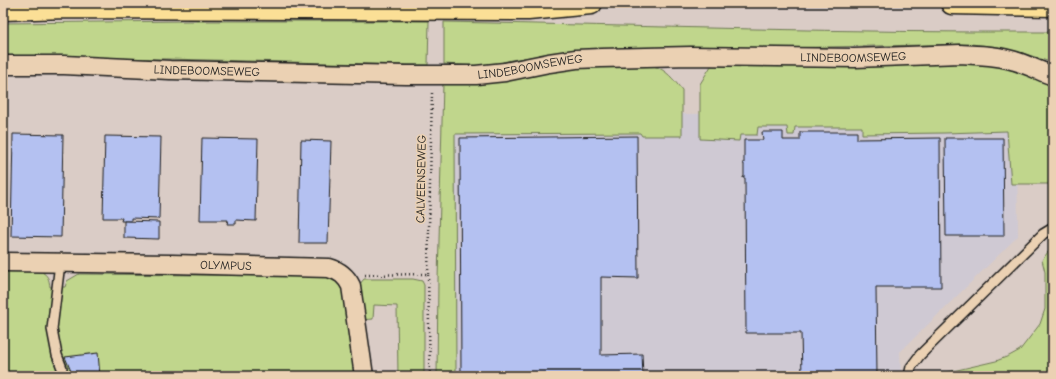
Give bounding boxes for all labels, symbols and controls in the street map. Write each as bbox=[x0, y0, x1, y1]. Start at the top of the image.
street label: LINDEBOOMSEWEG bbox=[800, 49, 907, 65]
street label: LINDEBOOMSEWEG bbox=[477, 52, 583, 82]
street label: LINDEBOOMSEWEG bbox=[153, 62, 261, 79]
street label: CALVEENSEWEG bbox=[413, 134, 429, 223]
street label: OLYMPUS bbox=[200, 258, 252, 273]

